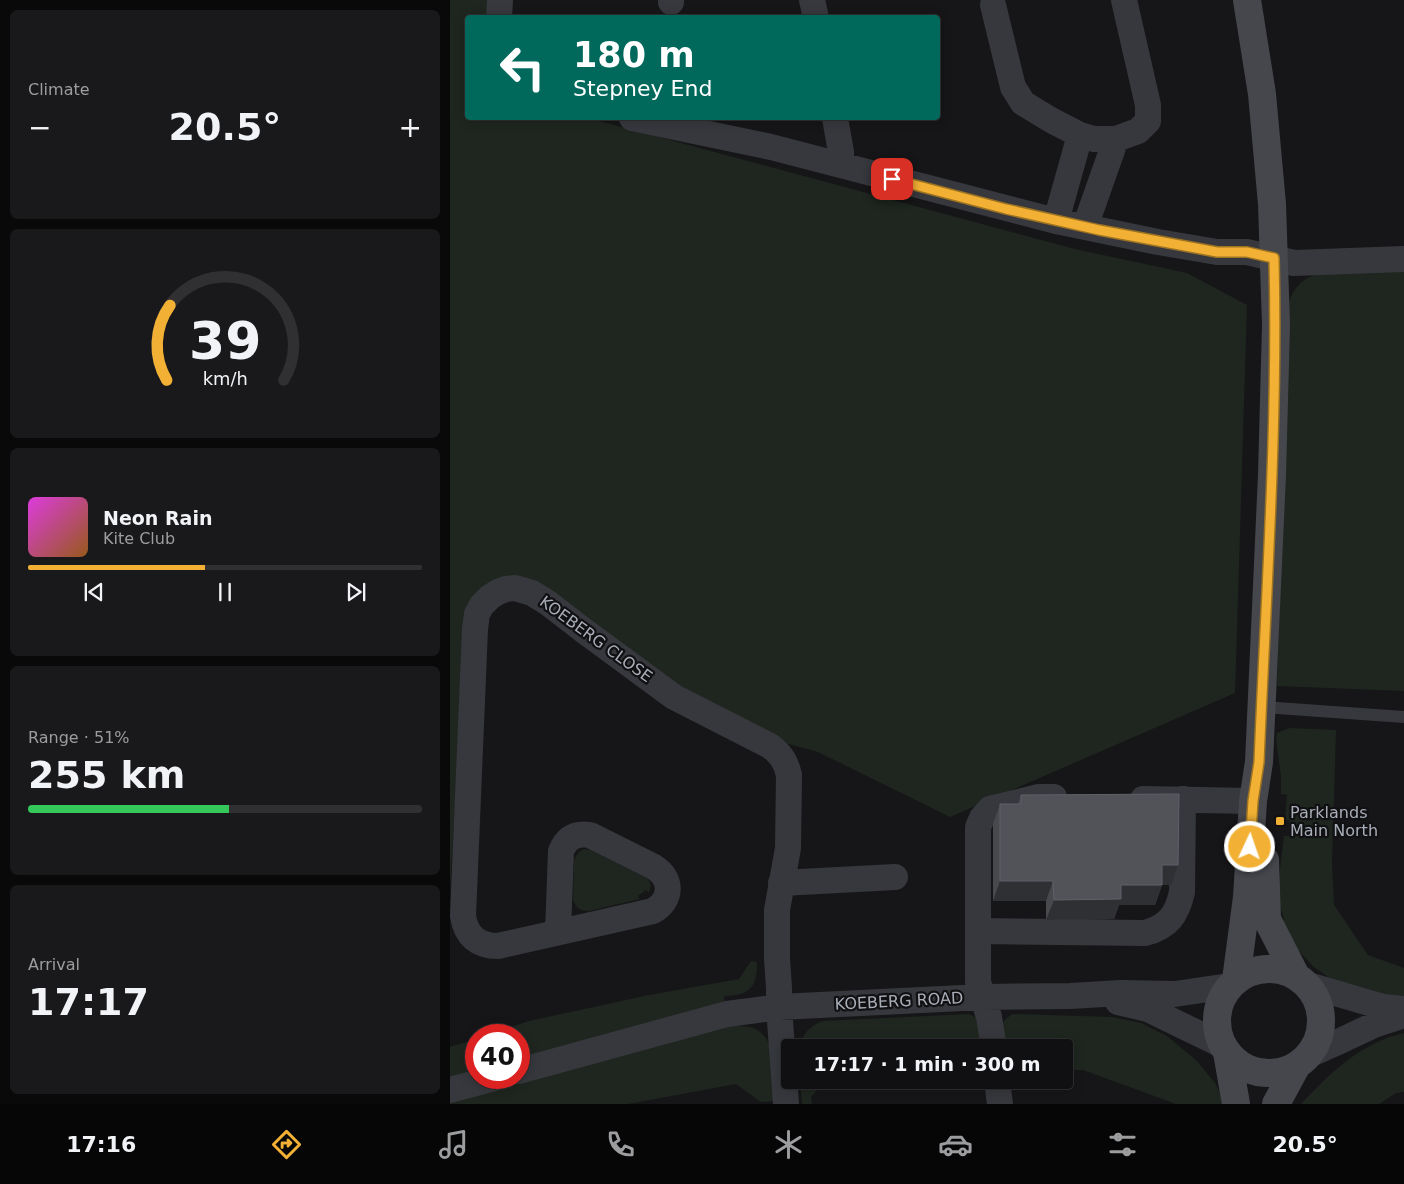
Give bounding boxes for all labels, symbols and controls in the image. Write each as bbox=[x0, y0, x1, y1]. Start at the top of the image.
icon: left bbox=[490, 35, 555, 100]
text: 180 m bbox=[573, 35, 695, 75]
text: Stepney End bbox=[573, 76, 712, 101]
text: Climate bbox=[28, 80, 90, 99]
text: 20.5° bbox=[169, 105, 281, 149]
text: − bbox=[28, 111, 51, 144]
text: + bbox=[399, 111, 422, 144]
pin bbox=[871, 158, 913, 200]
icon: arrive bbox=[878, 165, 906, 193]
text: 39 bbox=[189, 311, 261, 371]
text: km/h bbox=[202, 368, 248, 389]
text: Neon Rain bbox=[103, 507, 212, 529]
text: Kite Club bbox=[103, 529, 175, 548]
icon: previous bbox=[80, 578, 108, 606]
icon: pause bbox=[211, 578, 239, 606]
icon: next bbox=[342, 578, 370, 606]
street label: KOEBERG CLOSE bbox=[536, 592, 656, 686]
text: Range · 51% bbox=[28, 728, 130, 747]
text: 255 km bbox=[28, 753, 185, 797]
place label: Parklands Main North bbox=[1290, 803, 1378, 840]
marker: Parklands Main North bbox=[1274, 815, 1286, 827]
position arrow bbox=[1223, 820, 1275, 872]
text: Arrival bbox=[28, 955, 80, 974]
text: 17:17 bbox=[28, 980, 149, 1024]
street label: KOEBERG ROAD bbox=[834, 988, 964, 1014]
speed limit sign: 40 bbox=[465, 1024, 530, 1089]
text: 17:17 · 1 min · 300 m bbox=[813, 1053, 1041, 1075]
icon: directions bbox=[269, 1127, 304, 1162]
icon: music bbox=[436, 1127, 471, 1162]
icon: phone bbox=[603, 1127, 638, 1162]
icon: climate bbox=[771, 1127, 806, 1162]
icon: car bbox=[938, 1127, 973, 1162]
icon: filters bbox=[1105, 1127, 1140, 1162]
text: 17:16 bbox=[66, 1132, 136, 1157]
text: 20.5° bbox=[1272, 1132, 1338, 1157]

